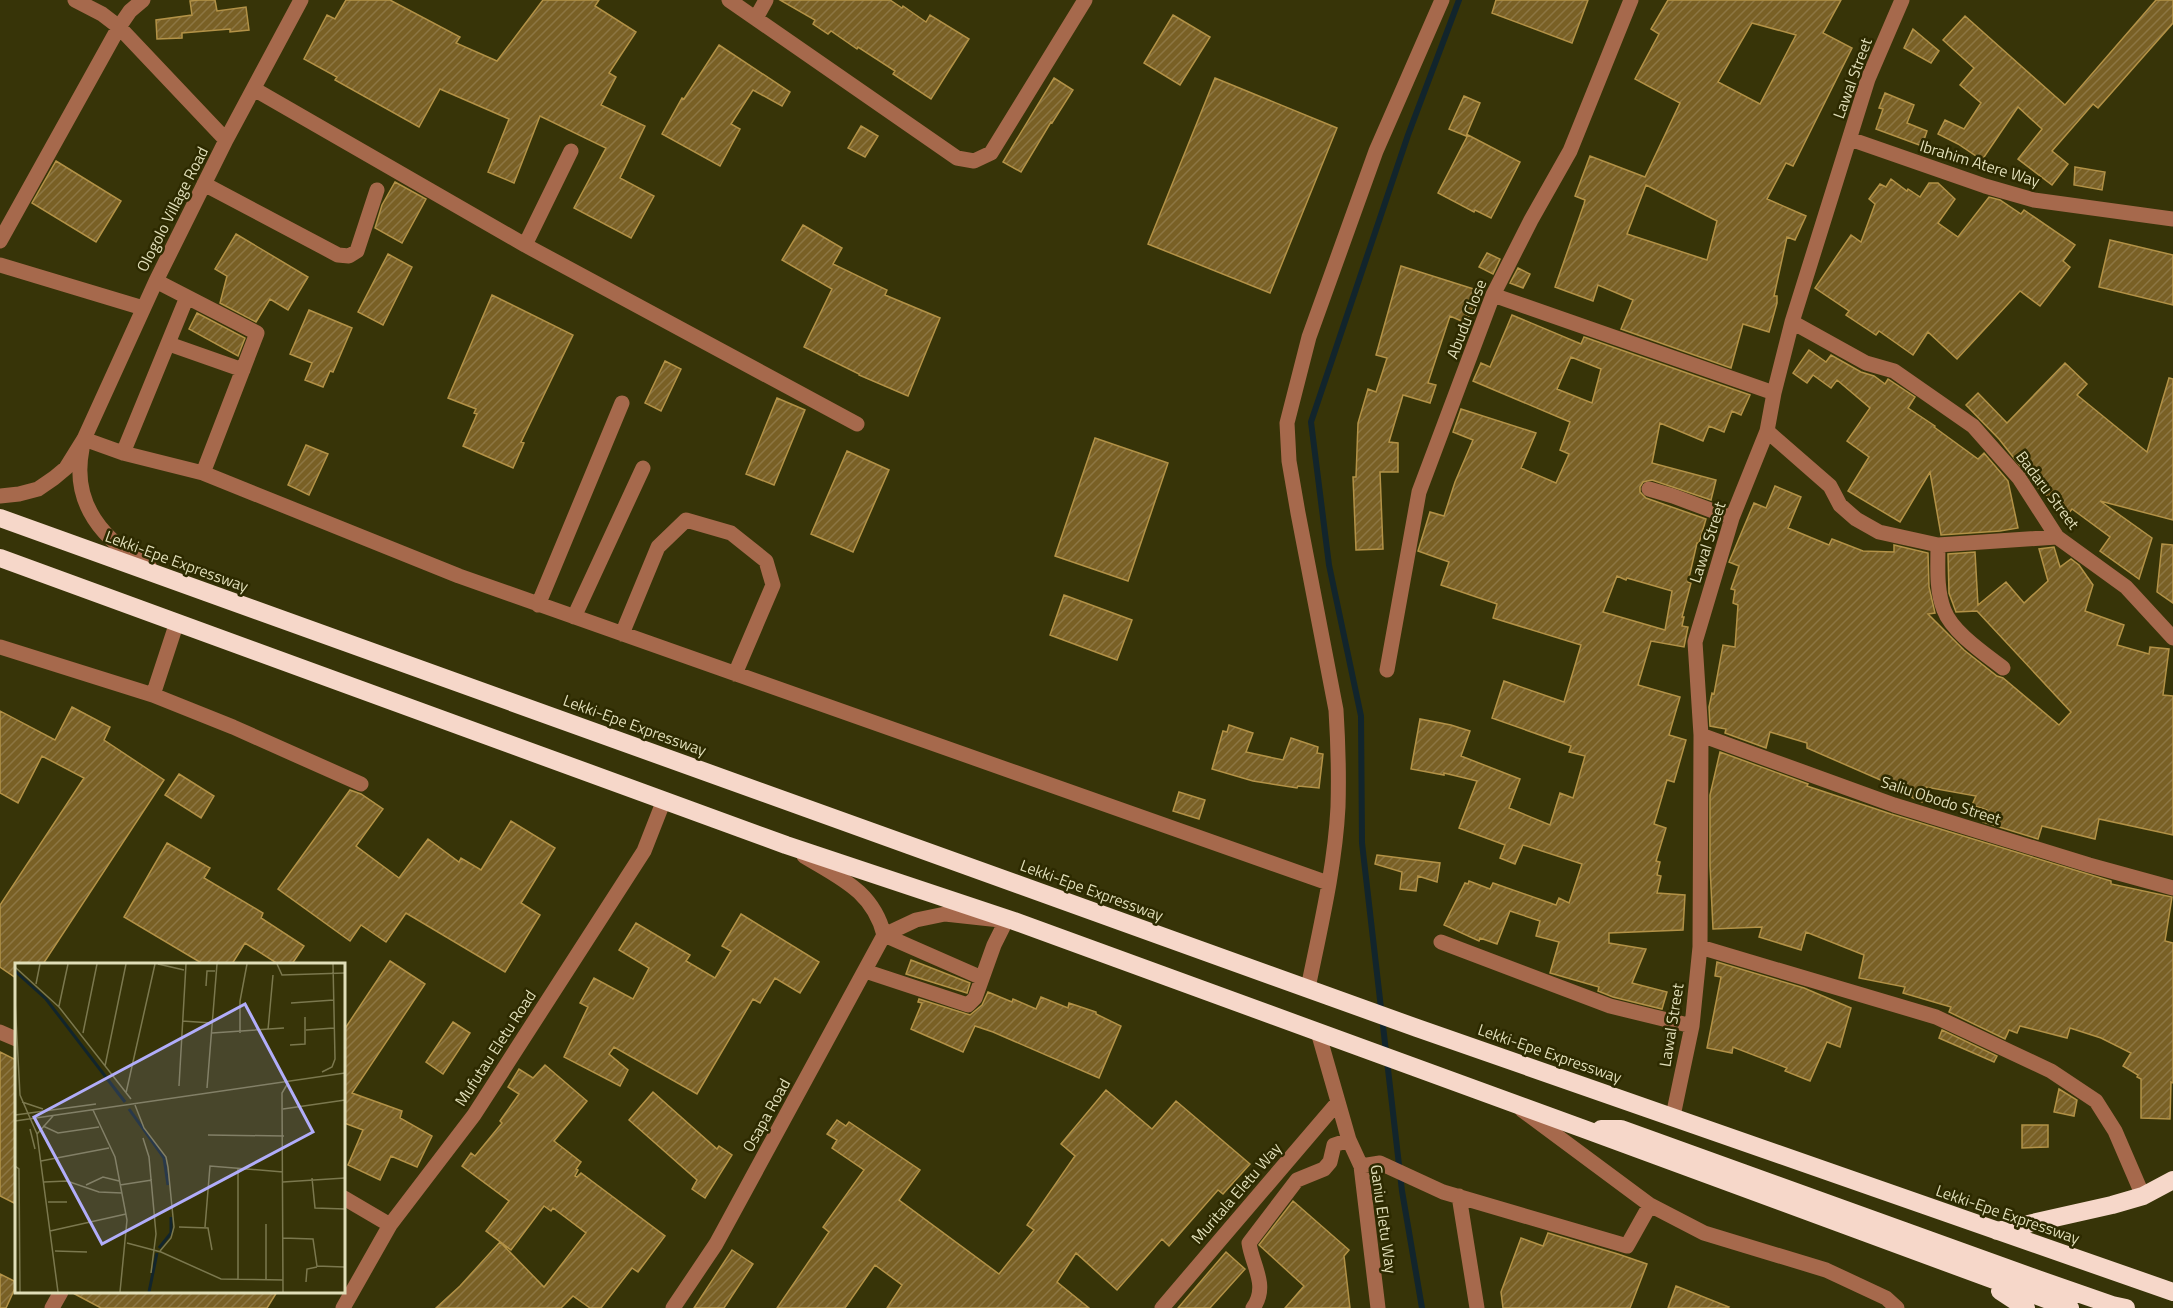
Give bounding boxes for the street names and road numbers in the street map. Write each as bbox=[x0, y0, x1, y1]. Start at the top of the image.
street label: Lawal Street bbox=[1826, 34, 1878, 122]
street label: Ibrahim Atere Way bbox=[1917, 133, 2043, 193]
street label: Ologolo Village Road bbox=[130, 142, 214, 276]
street label: Abudu Close bbox=[1440, 276, 1492, 362]
street label: Badaru Street bbox=[2010, 446, 2086, 535]
street label: Lawal Street bbox=[1683, 498, 1732, 586]
street label: Lekki-Epe Expressway bbox=[102, 524, 252, 598]
street label: Lekki-Epe Expressway bbox=[560, 688, 710, 762]
street label: Saliu Obodo Street bbox=[1878, 769, 2005, 831]
street label: Lekki-Epe Expressway bbox=[1017, 853, 1167, 927]
street label: Lawal Street bbox=[1653, 981, 1690, 1068]
street label: Mufutau Eletu Road bbox=[448, 985, 542, 1111]
street label: Lekki-Epe Expressway bbox=[1475, 1017, 1626, 1089]
street label: Osapa Road bbox=[736, 1074, 796, 1156]
street label: Muritala Eletu Way bbox=[1185, 1137, 1287, 1249]
street label: Ganiu Eletu Way bbox=[1364, 1163, 1404, 1275]
street label: Lekki-Epe Expressway bbox=[1933, 1178, 2084, 1250]

